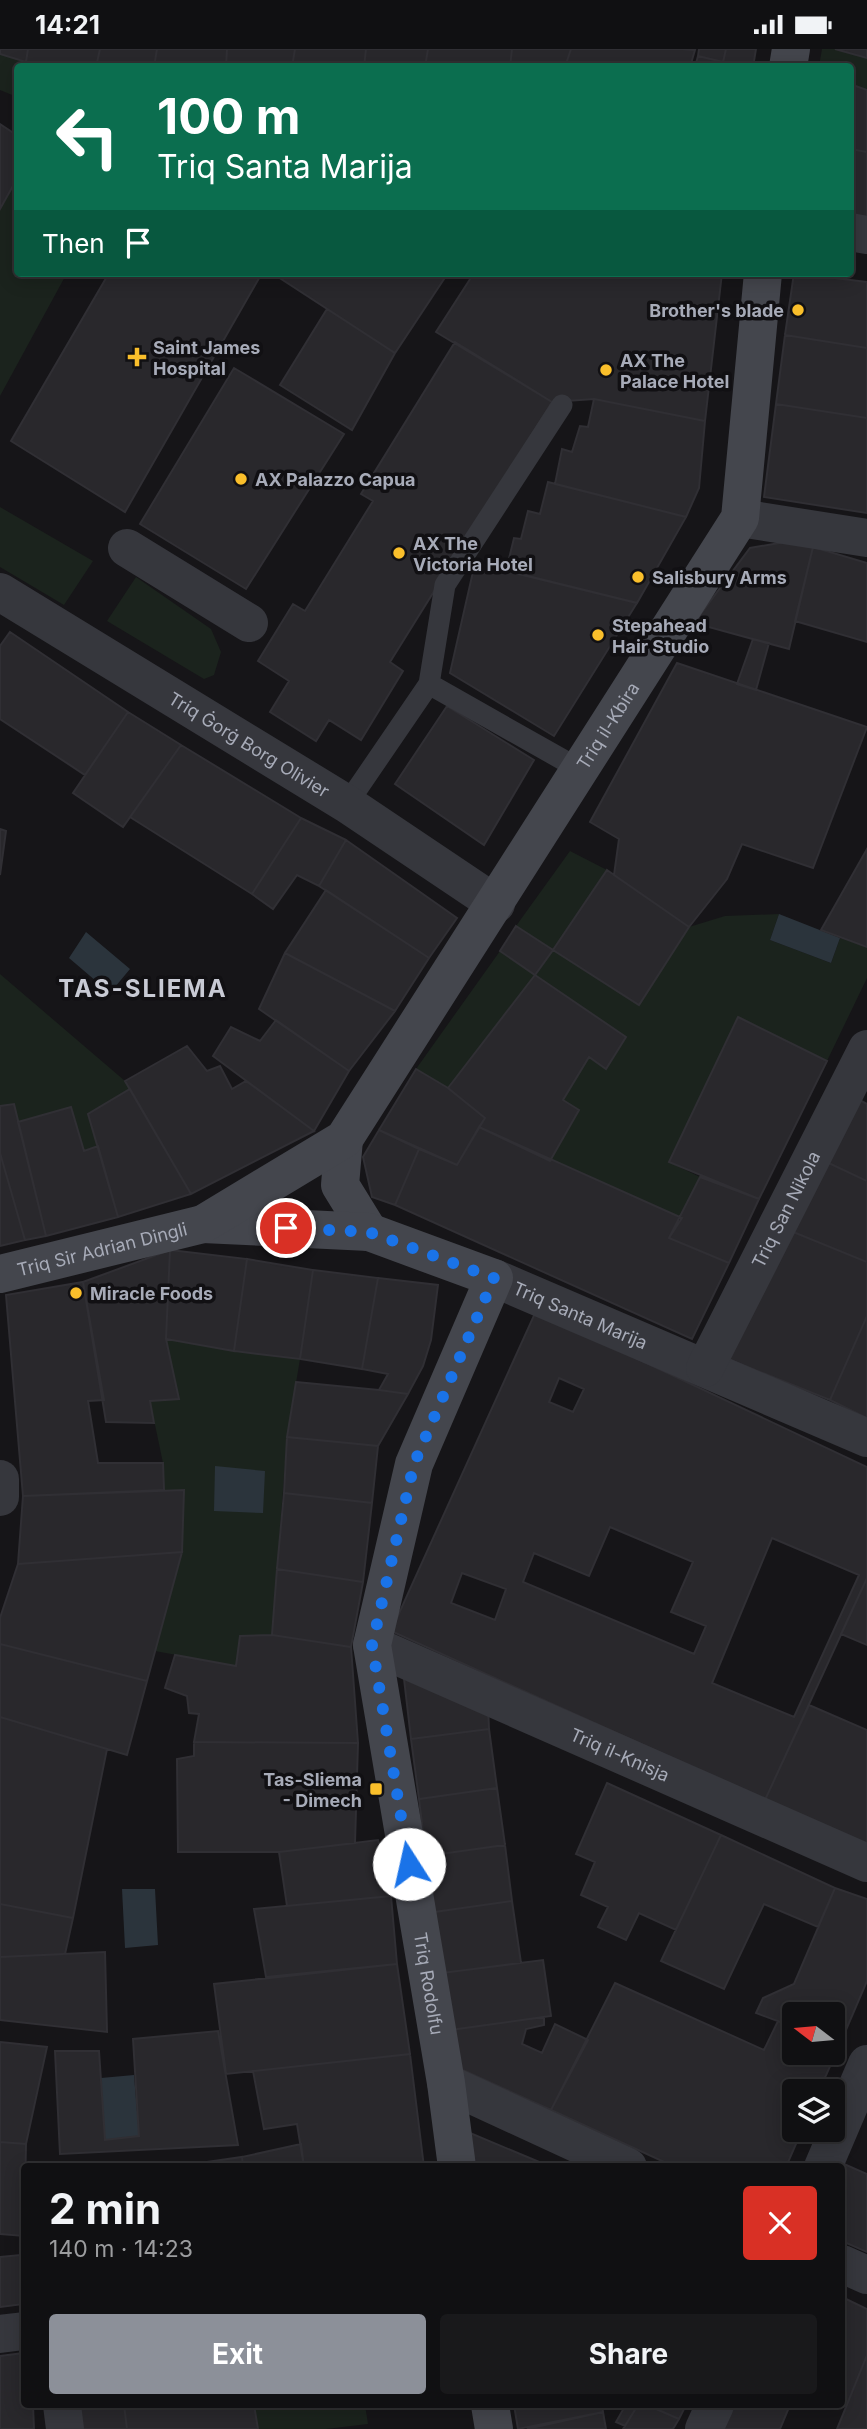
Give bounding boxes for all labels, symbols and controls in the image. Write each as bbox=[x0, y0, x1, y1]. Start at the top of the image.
text: 14:21 bbox=[35, 9, 100, 40]
text: 100 m bbox=[157, 87, 301, 146]
icon: left bbox=[42, 91, 133, 182]
text: Triq Santa Marija bbox=[157, 147, 413, 186]
icon: arrive bbox=[119, 224, 157, 262]
text: Then bbox=[42, 228, 105, 259]
place label: Brother's blade bbox=[649, 300, 784, 321]
marker: Brother's blade bbox=[790, 302, 806, 318]
place label: Saint James Hospital bbox=[153, 337, 260, 379]
marker: Saint James Hospital bbox=[127, 347, 147, 367]
place label: AX The Palace Hotel bbox=[620, 350, 729, 392]
marker: AX The Palace Hotel bbox=[598, 362, 614, 378]
place label: AX Palazzo Capua bbox=[255, 469, 416, 490]
marker: AX Palazzo Capua bbox=[233, 471, 249, 487]
place label: AX The Victoria Hotel bbox=[413, 533, 533, 575]
marker: AX The Victoria Hotel bbox=[391, 545, 407, 561]
place label: Salisbury Arms bbox=[652, 567, 787, 588]
marker: Salisbury Arms bbox=[630, 569, 646, 585]
place label: Stepahead Hair Studio bbox=[612, 615, 709, 657]
marker: Stepahead Hair Studio bbox=[590, 627, 606, 643]
street label: Triq il-Kbira bbox=[572, 678, 643, 773]
street label: Triq Ġorġ Borg Olivier bbox=[165, 687, 334, 801]
district label: TAS-SLIEMA bbox=[58, 974, 228, 1003]
street label: Triq San Nikola bbox=[747, 1147, 824, 1271]
pin bbox=[256, 1198, 316, 1258]
icon: arrive bbox=[267, 1209, 305, 1247]
street label: Triq Sir Adrian Dingli bbox=[15, 1218, 189, 1280]
street label: Triq Santa Marija bbox=[510, 1277, 651, 1353]
place label: Miracle Foods bbox=[90, 1283, 213, 1304]
marker: Miracle Foods bbox=[68, 1285, 84, 1301]
street label: Triq il-Knisja bbox=[567, 1723, 673, 1785]
place label: Tas-Sliema - Dimech bbox=[263, 1769, 362, 1811]
marker: Tas-Sliema - Dimech bbox=[368, 1781, 384, 1797]
position arrow bbox=[372, 1827, 446, 1901]
street label: Triq Rodolfu bbox=[410, 1931, 448, 2036]
north arrow bbox=[782, 2002, 845, 2065]
map controls bbox=[782, 2002, 845, 2142]
button: layers bbox=[782, 2079, 845, 2142]
text: 2 min bbox=[49, 2183, 161, 2234]
button: close bbox=[743, 2186, 817, 2260]
text: 140 m · 14:23 bbox=[49, 2235, 193, 2263]
button: Exit bbox=[49, 2314, 426, 2394]
button: Share bbox=[440, 2314, 817, 2394]

